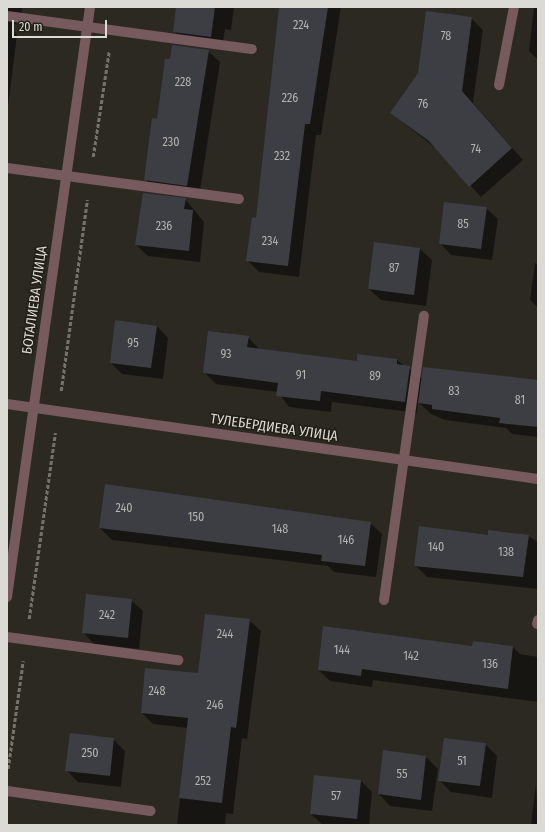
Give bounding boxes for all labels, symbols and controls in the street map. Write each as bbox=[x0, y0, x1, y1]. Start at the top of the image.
scale bar bbox=[14, 12, 109, 38]
house number: 224 bbox=[293, 19, 309, 33]
text: 20 m bbox=[19, 20, 43, 34]
house number: 78 bbox=[441, 30, 451, 44]
house number: 228 bbox=[175, 76, 191, 90]
house number: 226 bbox=[282, 92, 298, 106]
house number: 76 bbox=[418, 98, 428, 112]
house number: 230 bbox=[163, 136, 179, 150]
house number: 74 bbox=[471, 143, 481, 157]
house number: 232 bbox=[274, 150, 290, 164]
house number: 85 bbox=[457, 218, 469, 232]
house number: 236 bbox=[156, 220, 172, 234]
house number: 234 bbox=[262, 235, 278, 249]
street label: БОТАЛИЕВА УЛИЦА bbox=[19, 245, 51, 355]
house number: 87 bbox=[389, 262, 399, 276]
house number: 95 bbox=[127, 337, 139, 351]
house number: 93 bbox=[220, 348, 232, 362]
house number: 91 bbox=[296, 369, 306, 383]
house number: 89 bbox=[369, 370, 381, 384]
house number: 83 bbox=[448, 385, 460, 399]
house number: 81 bbox=[515, 394, 525, 408]
street label: ТУЛЕБЕРДИЕВА УЛИЦА bbox=[209, 411, 339, 445]
house number: 240 bbox=[115, 502, 133, 516]
house number: 150 bbox=[188, 511, 204, 525]
house number: 148 bbox=[272, 523, 288, 537]
house number: 146 bbox=[338, 534, 354, 548]
house number: 140 bbox=[428, 541, 444, 555]
house number: 138 bbox=[498, 546, 514, 560]
house number: 242 bbox=[99, 609, 115, 623]
house number: 244 bbox=[217, 628, 233, 642]
house number: 144 bbox=[334, 644, 350, 658]
house number: 142 bbox=[403, 650, 419, 664]
house number: 136 bbox=[482, 658, 498, 672]
house number: 248 bbox=[149, 685, 165, 699]
house number: 246 bbox=[207, 699, 223, 713]
house number: 250 bbox=[81, 747, 99, 761]
house number: 51 bbox=[457, 755, 467, 769]
house number: 55 bbox=[397, 768, 407, 782]
house number: 252 bbox=[195, 775, 211, 789]
house number: 57 bbox=[331, 790, 341, 804]

